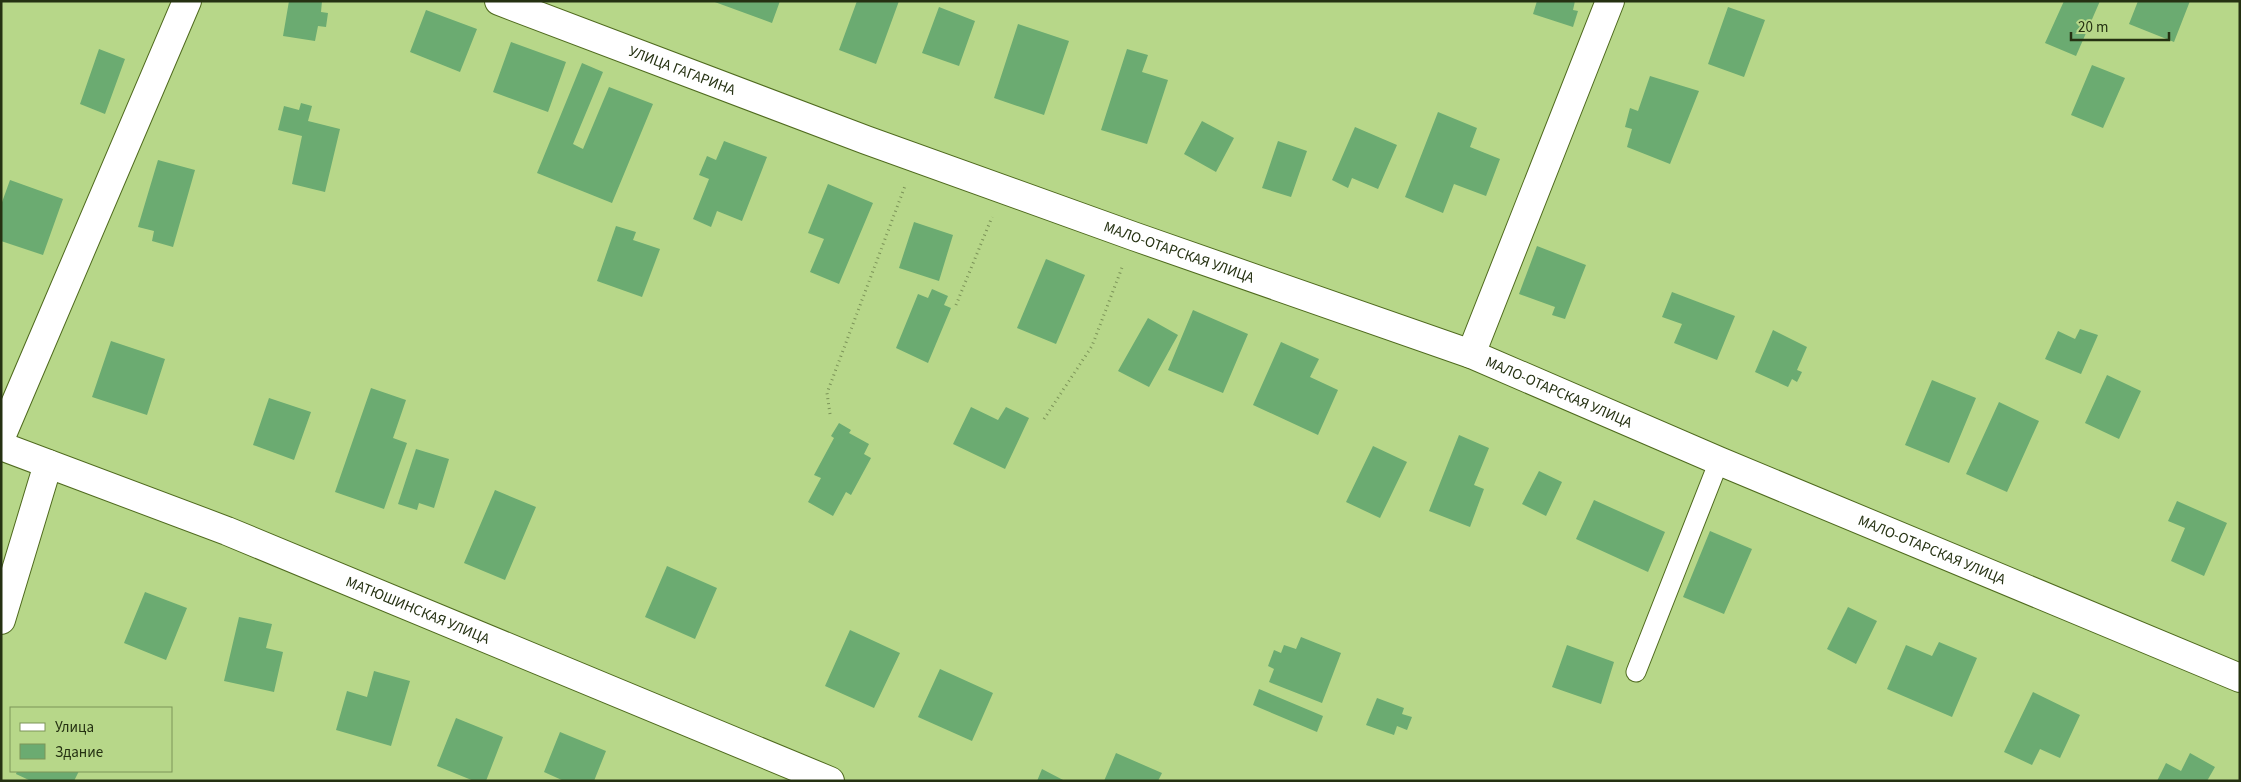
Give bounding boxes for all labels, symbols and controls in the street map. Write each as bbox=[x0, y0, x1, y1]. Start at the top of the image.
scale bar bbox=[2071, 10, 2168, 42]
text: 20 m bbox=[2078, 17, 2108, 38]
street label: УЛИЦА ГАГАРИНА bbox=[626, 41, 740, 101]
street label: МАЛО-ОТАРСКАЯ УЛИЦА bbox=[1101, 216, 1258, 288]
street label: МАЛО-ОТАРСКАЯ УЛИЦА bbox=[1482, 351, 1636, 433]
street label: МАЛО-ОТАРСКАЯ УЛИЦА bbox=[1855, 510, 2010, 590]
street label: МАТЮШИНСКАЯ УЛИЦА bbox=[343, 571, 494, 650]
legend bbox=[10, 707, 172, 772]
text: Улица bbox=[55, 717, 94, 738]
text: Здание bbox=[55, 742, 103, 763]

